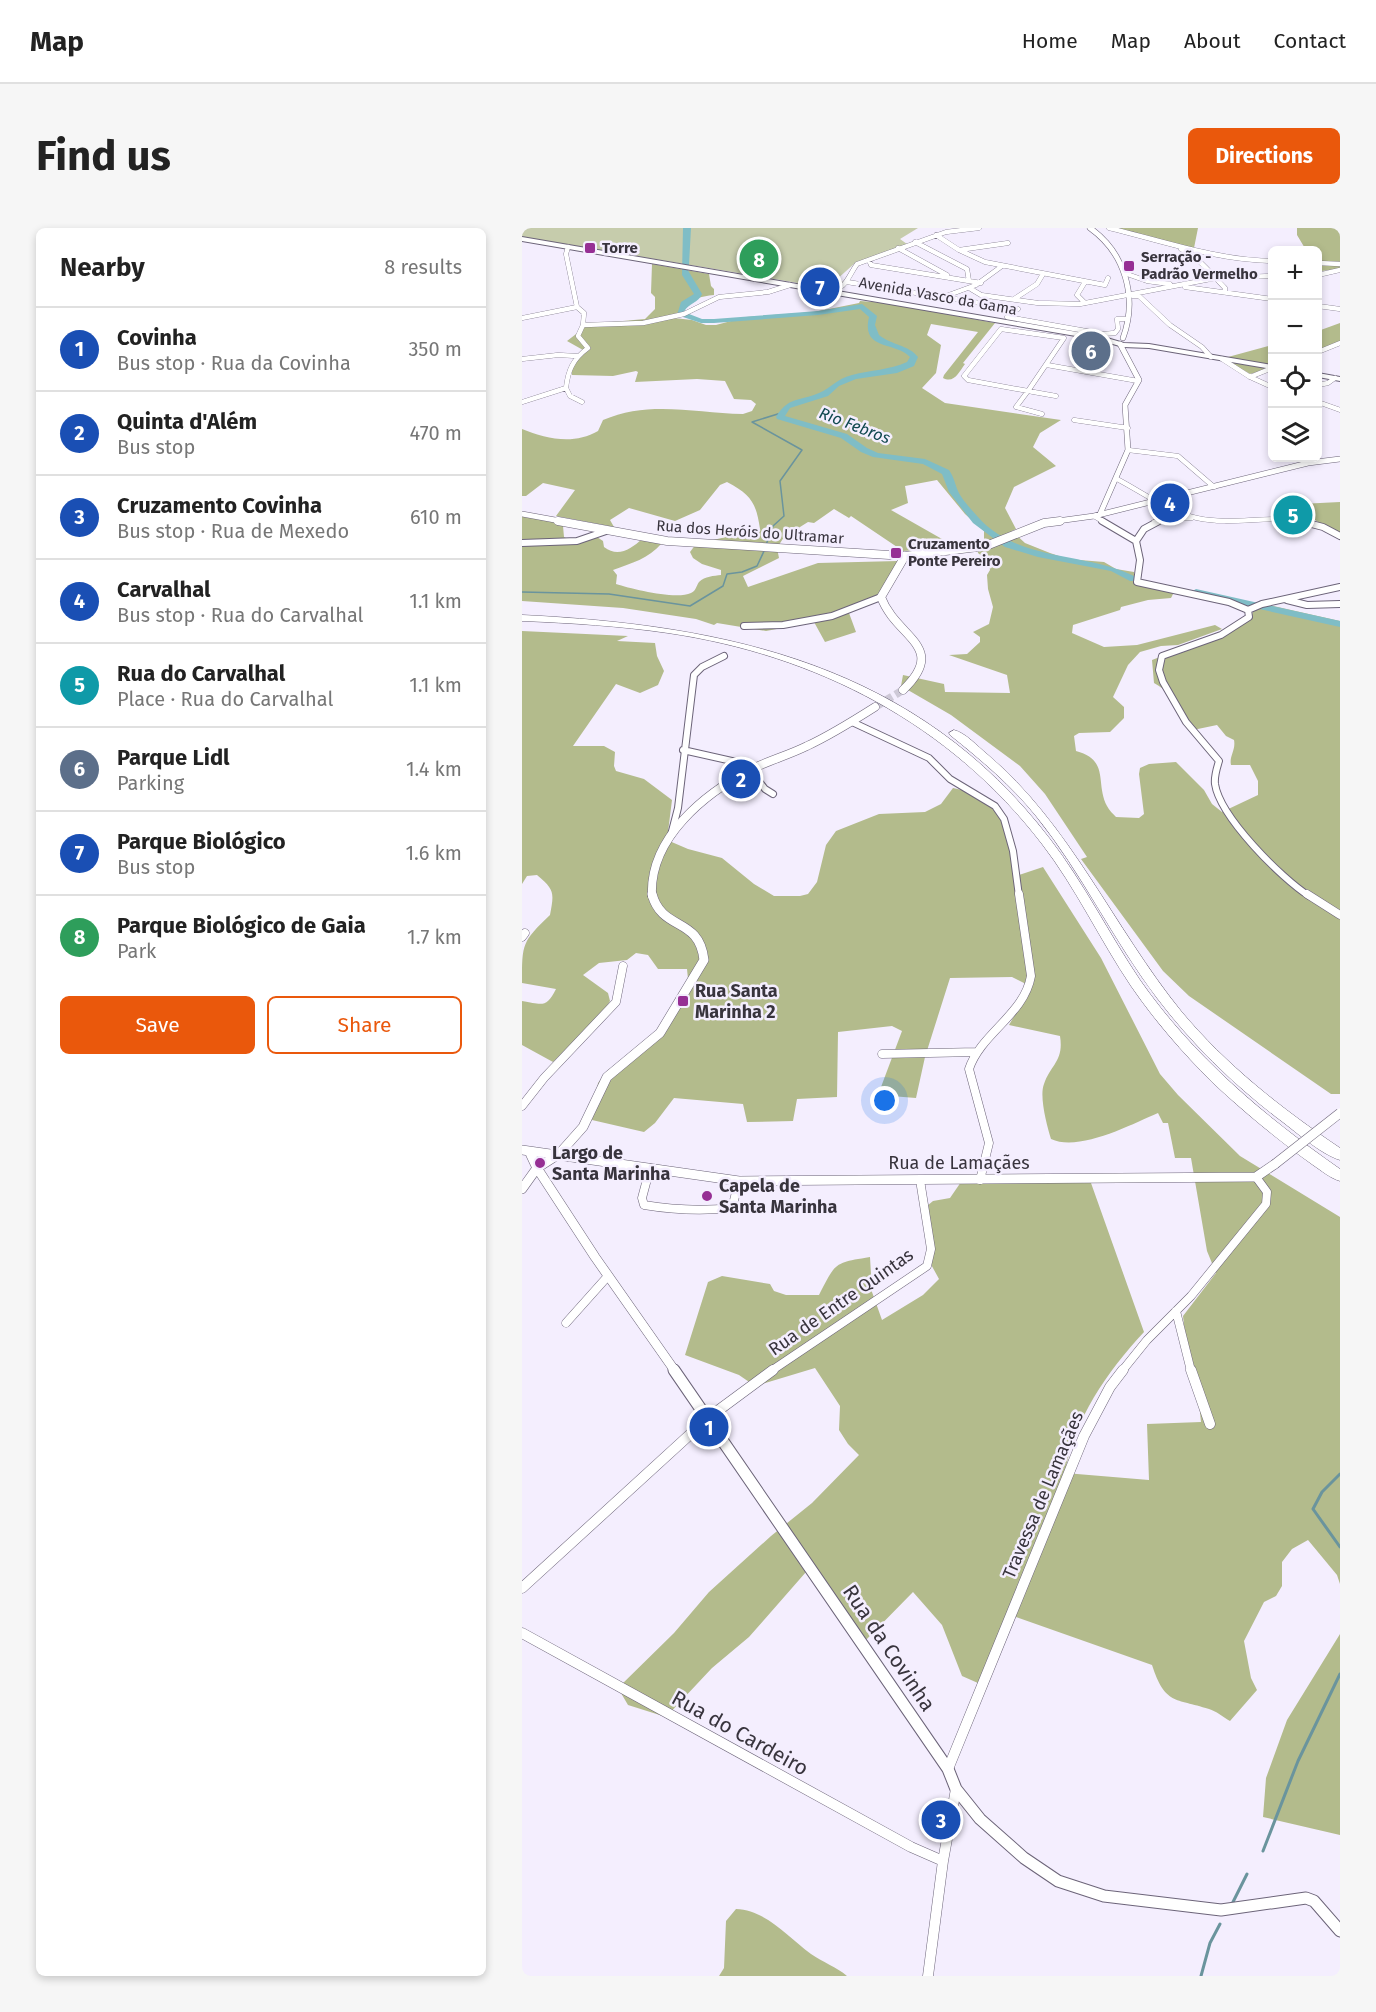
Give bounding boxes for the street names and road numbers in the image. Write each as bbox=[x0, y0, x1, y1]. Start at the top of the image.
street label: Avenida Vasco da Gama bbox=[857, 273, 1019, 319]
street label: Rua dos Heróis do Ultramar bbox=[656, 516, 845, 548]
street label: Rua de Lamaçães bbox=[888, 1152, 1030, 1174]
street label: Rua de Entre Quintas bbox=[764, 1244, 918, 1360]
street label: Travessa de Lamaçães bbox=[998, 1408, 1088, 1582]
street label: Rua da Covinha bbox=[837, 1580, 941, 1716]
street label: Rua do Cardeiro bbox=[667, 1685, 813, 1781]

